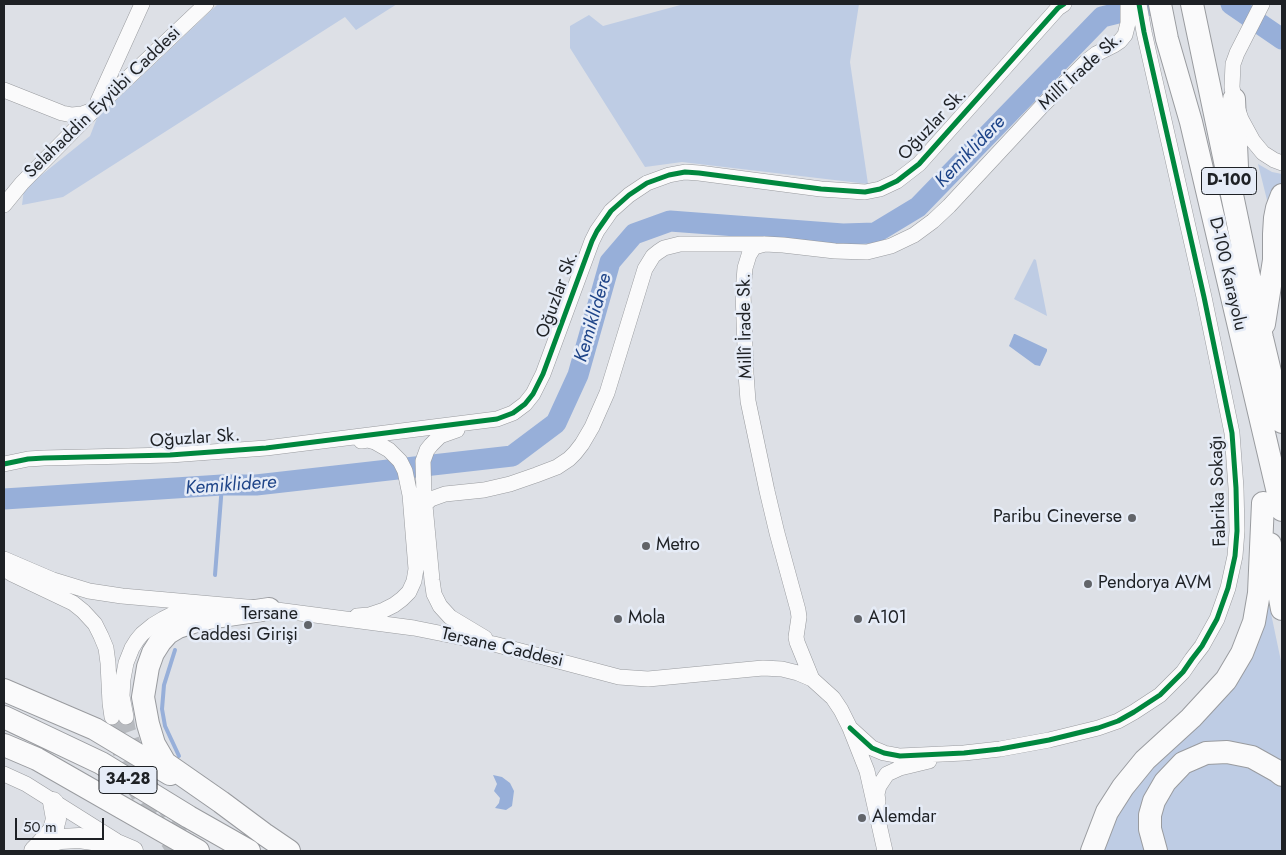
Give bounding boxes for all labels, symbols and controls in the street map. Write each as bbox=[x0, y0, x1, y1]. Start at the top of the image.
street label: Selahaddin Eyyübi Caddesi bbox=[20, 23, 186, 183]
street label: Millî İrade Sk. bbox=[1035, 29, 1127, 115]
street label: Oğuzlar Sk. bbox=[894, 85, 972, 165]
water label: Kemiklidere bbox=[931, 111, 1011, 193]
road number: D-100 bbox=[1202, 168, 1256, 195]
street label: D-100 Karayolu bbox=[1203, 215, 1251, 333]
street label: Oğuzlar Sk. bbox=[532, 249, 584, 341]
water label: Kemiklidere bbox=[570, 271, 618, 365]
street label: Millî İrade Sk. bbox=[734, 273, 758, 379]
street label: Oğuzlar Sk. bbox=[149, 425, 241, 453]
street label: Fabrika Sokağı bbox=[1206, 435, 1232, 547]
water label: Kemiklidere bbox=[185, 471, 277, 501]
place label: Paribu Cineverse bbox=[993, 507, 1122, 529]
marker: Paribu Cineverse bbox=[1126, 512, 1138, 524]
place label: Metro bbox=[656, 535, 700, 557]
marker: Metro bbox=[640, 540, 652, 552]
place label: Pendorya AVM bbox=[1098, 573, 1211, 595]
marker: Pendorya AVM bbox=[1082, 578, 1094, 590]
place label: Tersane Caddesi Girişi bbox=[188, 604, 298, 646]
place label: Mola bbox=[628, 608, 665, 630]
place label: A101 bbox=[868, 608, 907, 630]
marker: Mola bbox=[612, 613, 624, 625]
marker: A101 bbox=[852, 613, 864, 625]
marker: Tersane Caddesi Girişi bbox=[302, 619, 314, 631]
street label: Tersane Caddesi bbox=[439, 623, 565, 673]
road number: 34-28 bbox=[99, 766, 157, 794]
place label: Alemdar bbox=[872, 807, 936, 829]
scale bar bbox=[18, 808, 106, 840]
marker: Alemdar bbox=[856, 812, 868, 824]
text: 50 m bbox=[23, 816, 57, 838]

